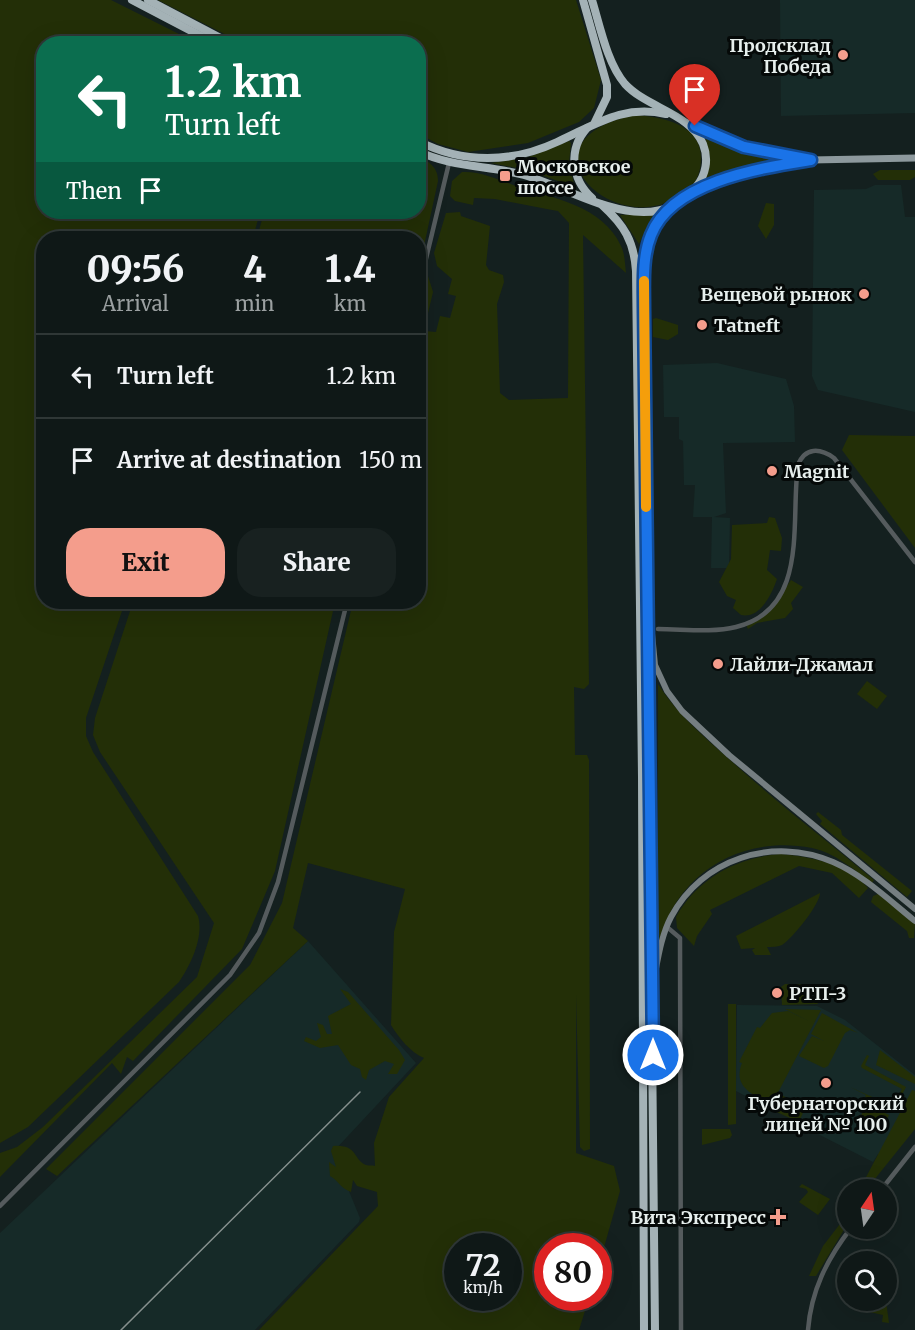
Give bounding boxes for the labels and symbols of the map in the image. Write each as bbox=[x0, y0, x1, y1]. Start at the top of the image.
place label: Продсклад Победа bbox=[729, 34, 831, 78]
marker: Продсклад Победа bbox=[836, 48, 850, 62]
pin bbox=[669, 64, 720, 126]
place label: Московское шоссе bbox=[517, 155, 631, 199]
marker: Московское шоссе bbox=[498, 169, 512, 183]
place label: Вещевой рынок bbox=[701, 283, 852, 306]
marker: Вещевой рынок bbox=[857, 287, 871, 301]
place label: Tatneft bbox=[714, 314, 781, 337]
marker: Tatneft bbox=[695, 318, 709, 332]
place label: Magnit bbox=[784, 460, 850, 483]
marker: Magnit bbox=[765, 464, 779, 478]
place label: Лайли-Джамал bbox=[730, 653, 874, 676]
marker: Лайли-Джамал bbox=[711, 657, 725, 671]
place label: РТП-3 bbox=[789, 982, 846, 1005]
marker: РТП-3 bbox=[770, 986, 784, 1000]
position arrow bbox=[621, 1023, 685, 1087]
marker: Губернаторский лицей № 100 bbox=[819, 1076, 833, 1090]
place label: Губернаторский лицей № 100 bbox=[747, 1092, 905, 1136]
north arrow bbox=[837, 1179, 897, 1239]
place label: Вита Экспресс bbox=[630, 1206, 766, 1229]
marker: Вита Экспресс bbox=[771, 1210, 785, 1224]
speed limit sign: 80 bbox=[534, 1233, 612, 1311]

